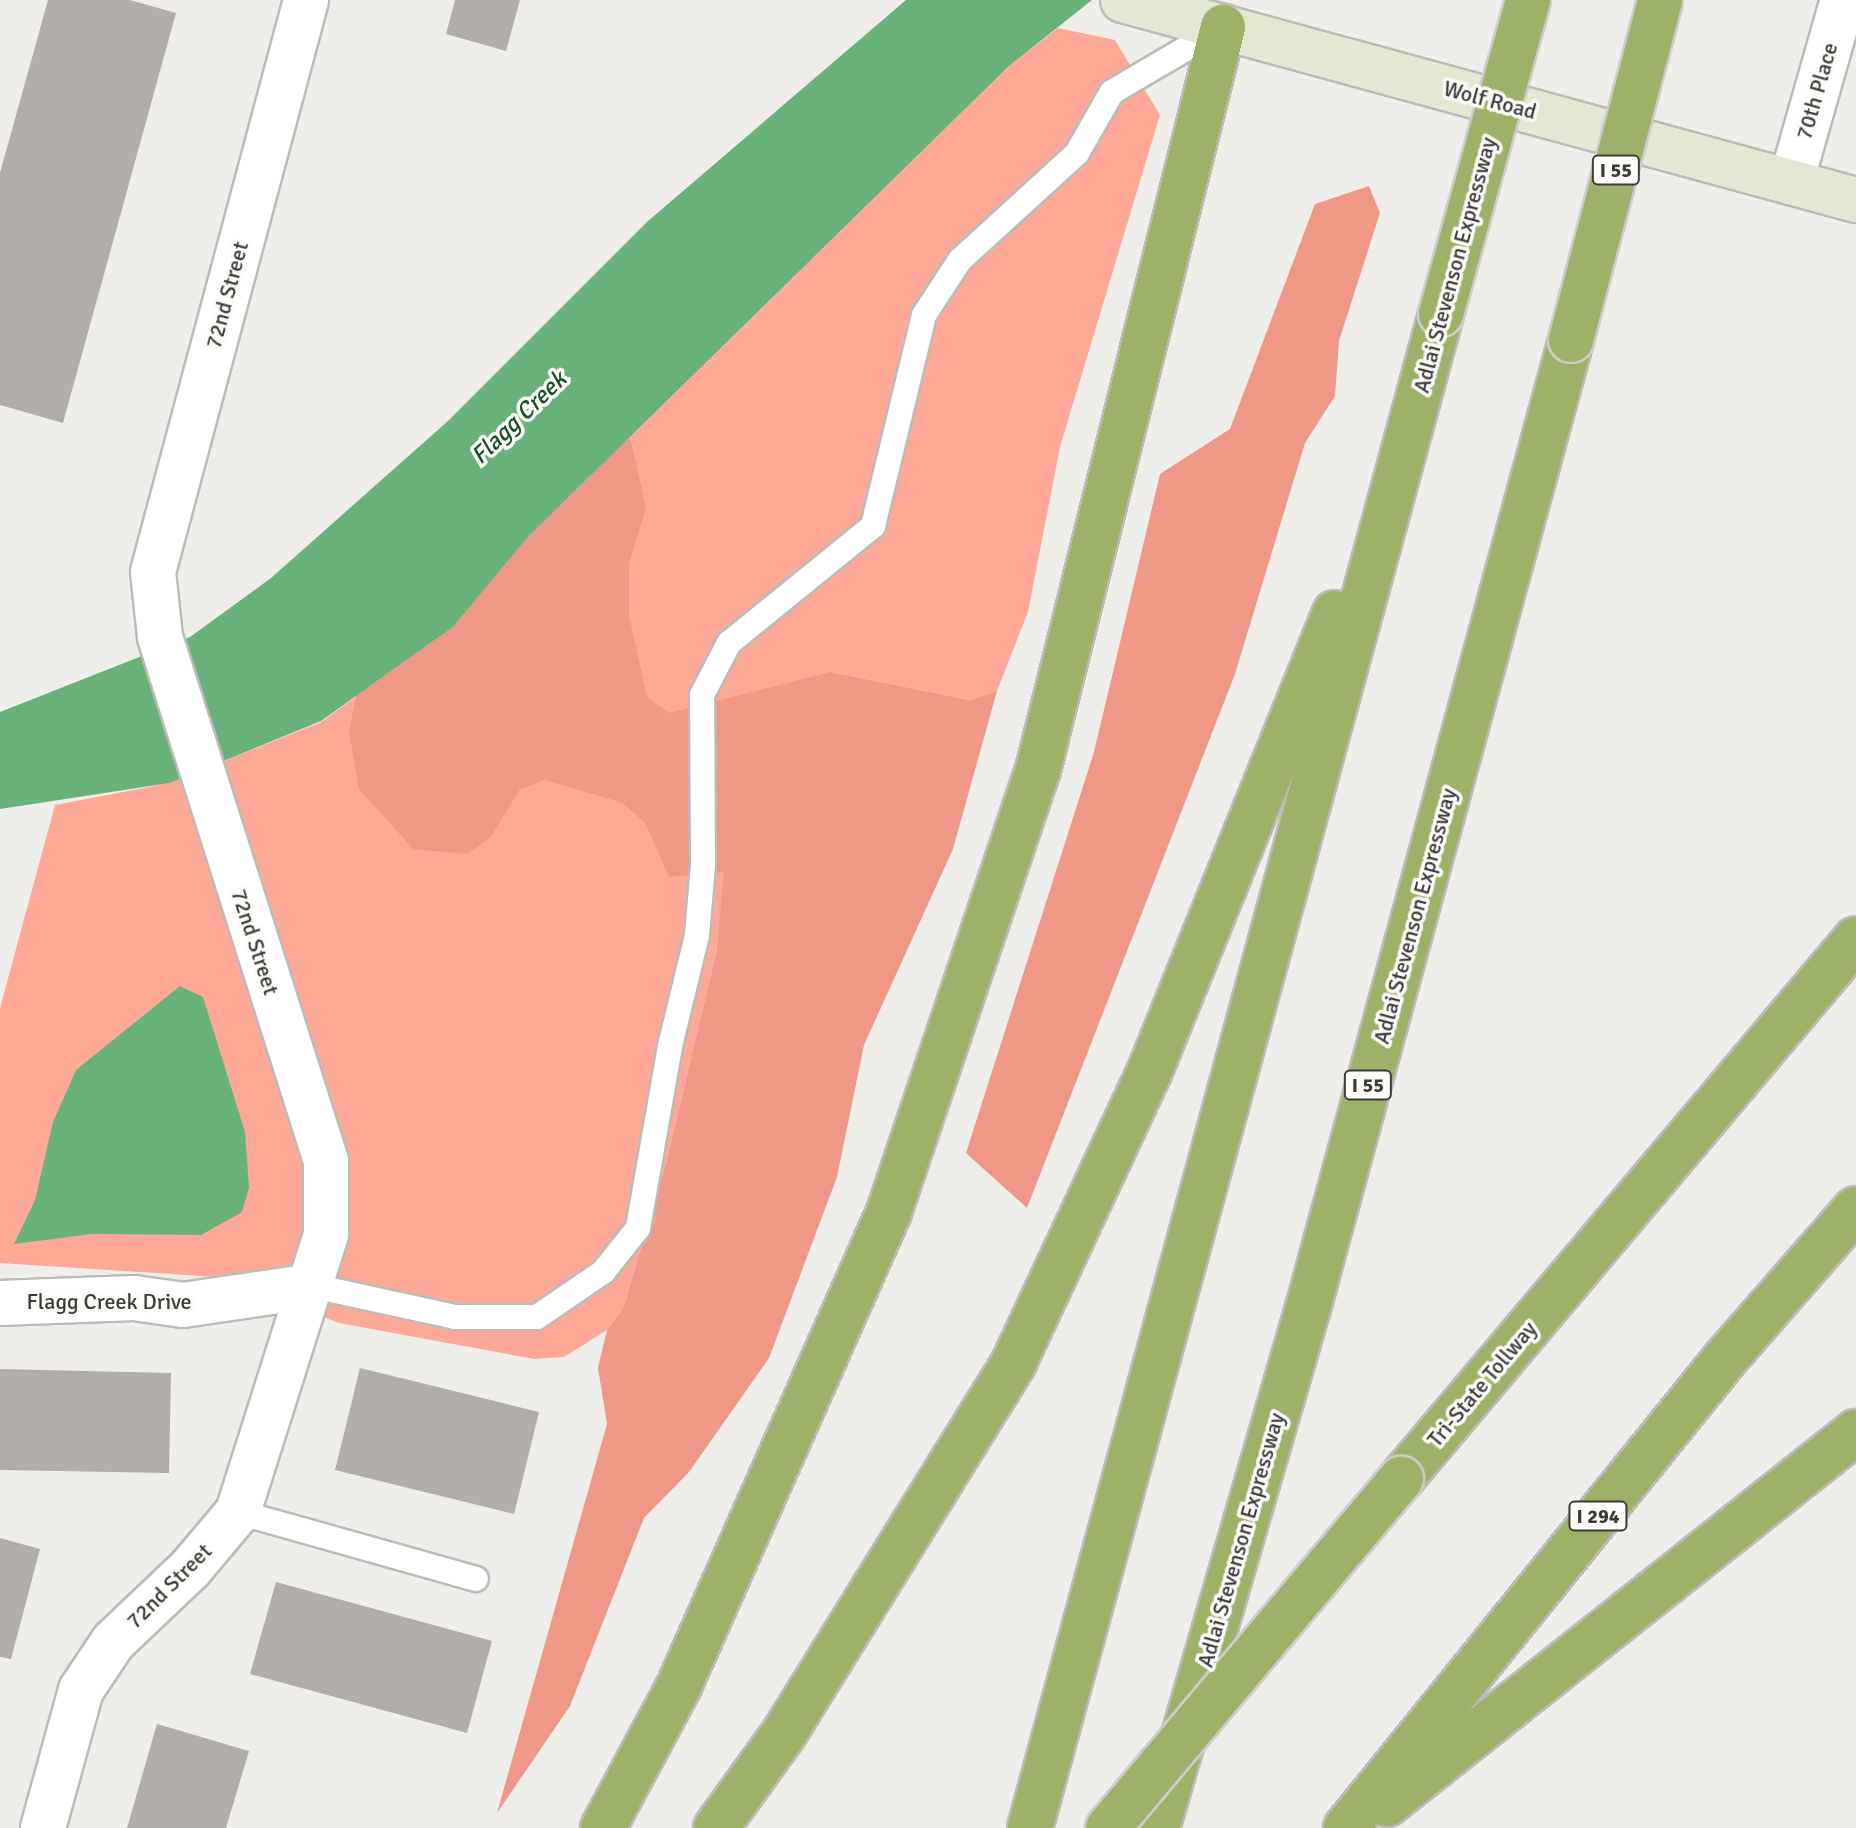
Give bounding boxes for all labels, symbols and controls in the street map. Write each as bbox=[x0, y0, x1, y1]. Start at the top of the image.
street label: 70th Place bbox=[1791, 40, 1843, 142]
street label: Wolf Road bbox=[1441, 75, 1539, 125]
street label: Adlai Stevenson Expressway bbox=[1408, 134, 1502, 396]
road number: I 55 bbox=[1590, 154, 1642, 186]
street label: 72nd Street bbox=[200, 239, 254, 351]
water label: Flagg Creek bbox=[465, 366, 573, 470]
street label: Adlai Stevenson Expressway bbox=[1368, 785, 1462, 1047]
street label: 72nd Street bbox=[226, 886, 284, 998]
road number: I 55 bbox=[1342, 1069, 1394, 1101]
street label: Flagg Creek Drive bbox=[26, 1289, 192, 1315]
street label: Tri-State Tollway bbox=[1422, 1316, 1542, 1452]
street label: Adlai Stevenson Expressway bbox=[1192, 1410, 1290, 1670]
road number: I 294 bbox=[1568, 1500, 1628, 1532]
street label: 72nd Street bbox=[121, 1538, 217, 1634]

